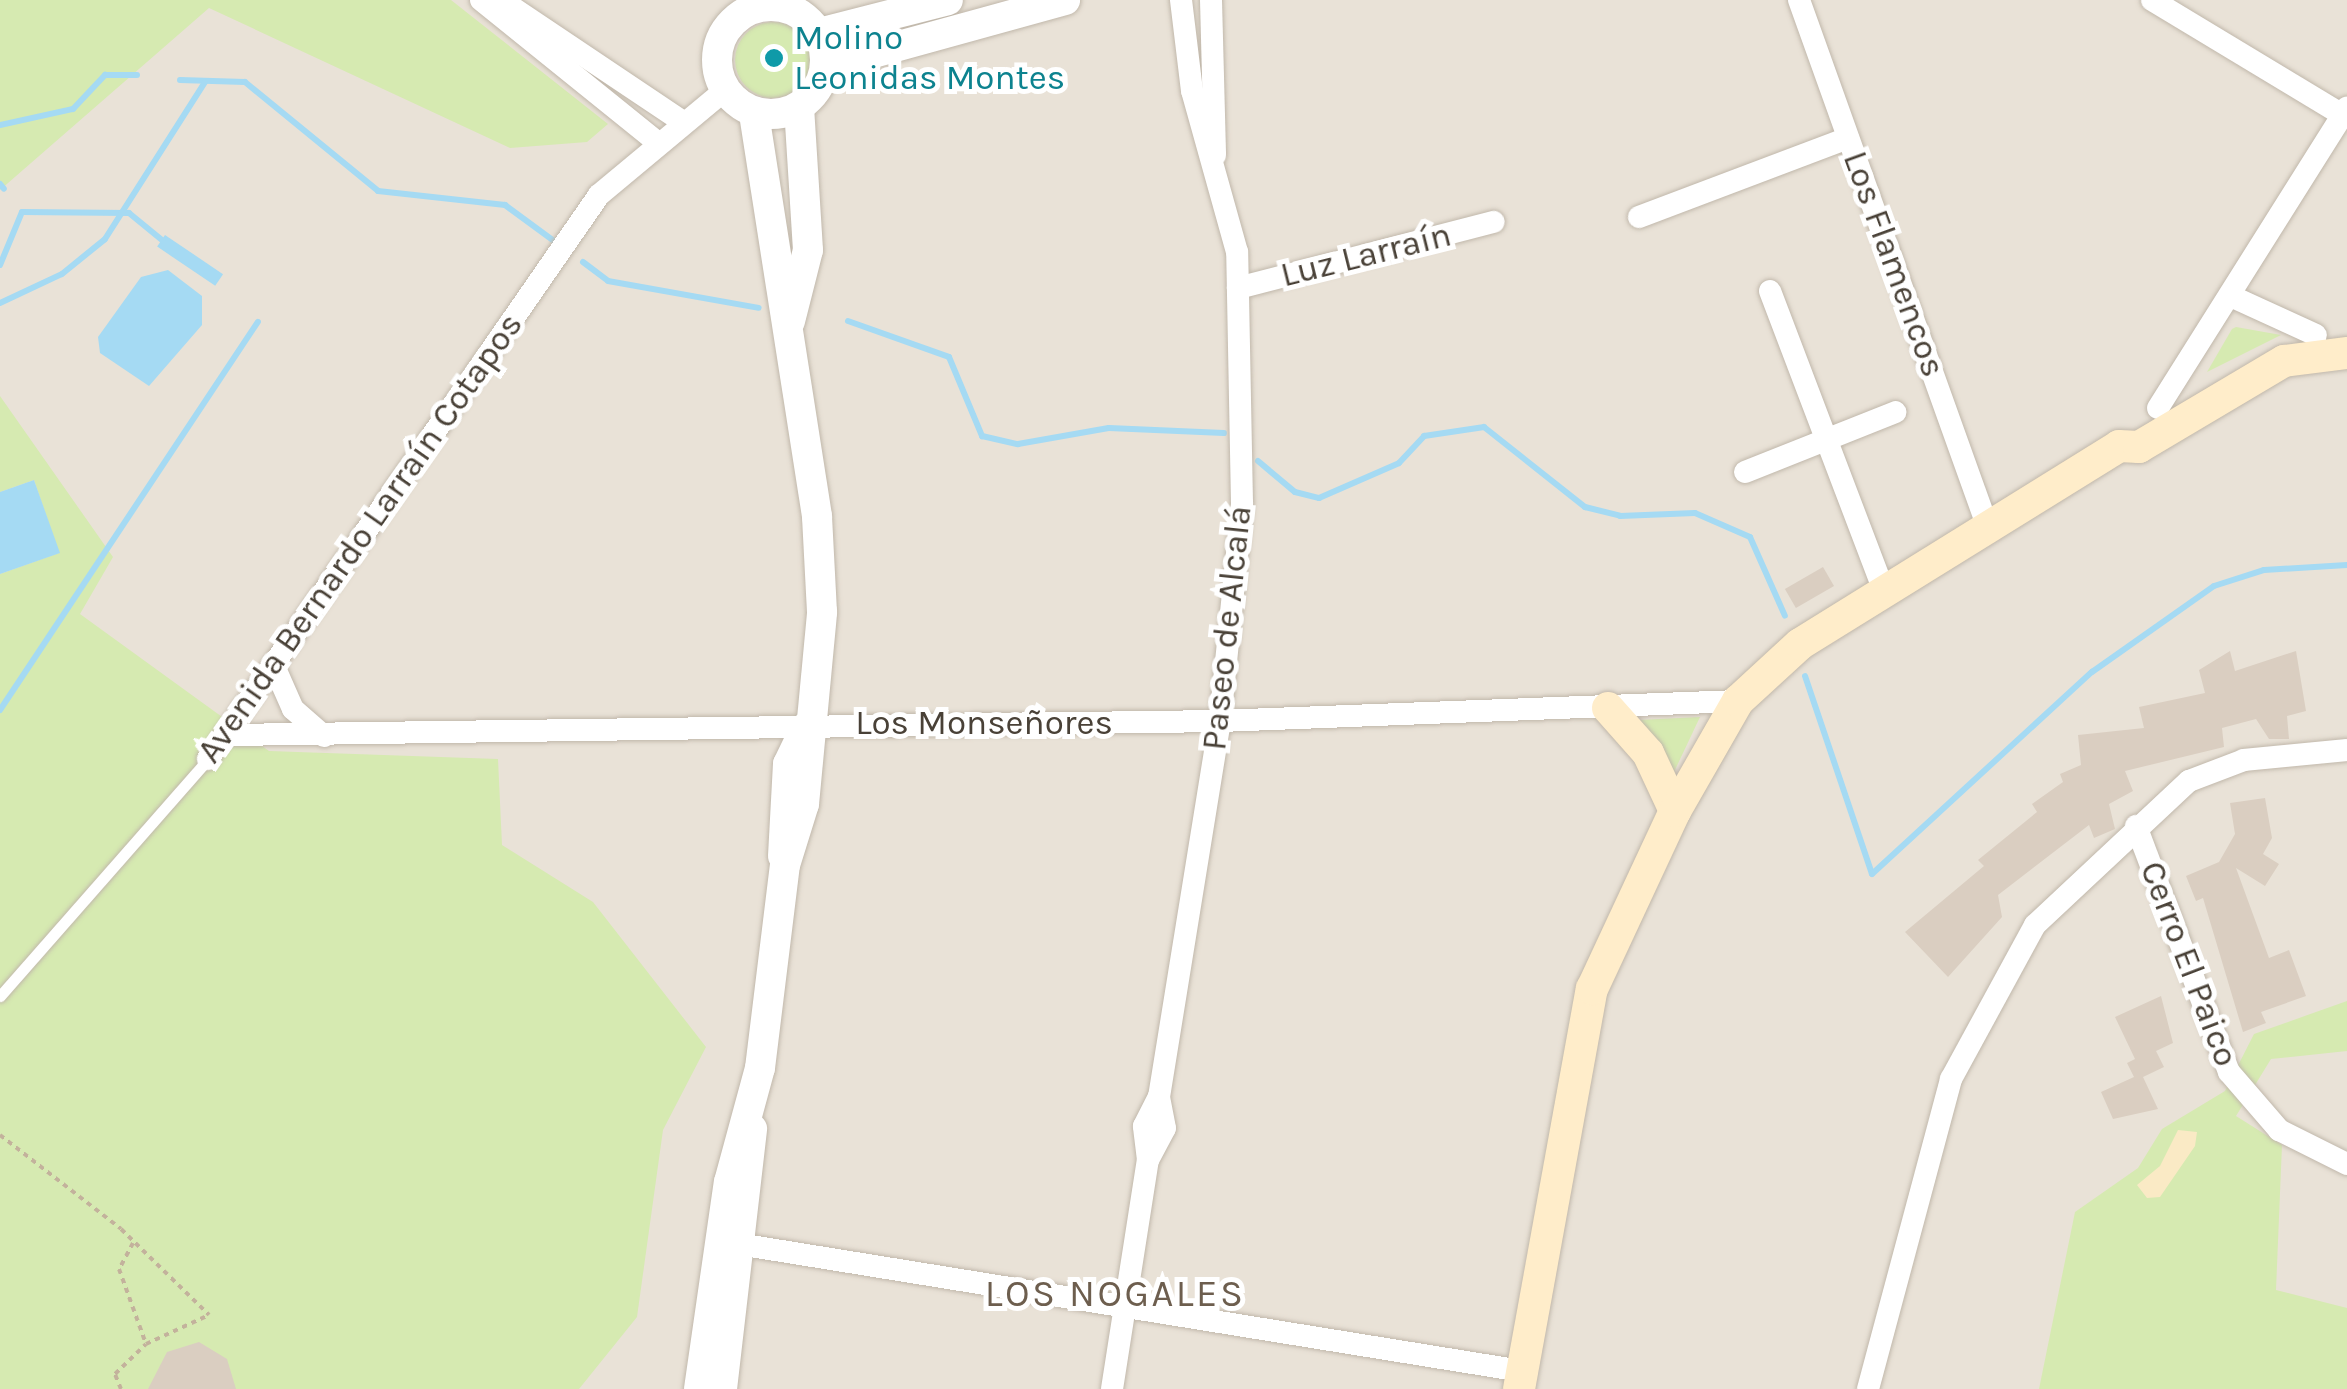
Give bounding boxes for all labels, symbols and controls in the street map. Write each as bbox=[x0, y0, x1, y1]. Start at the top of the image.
place label: Molino Leonidas Montes bbox=[794, 17, 1065, 99]
marker: Molino Leonidas Montes bbox=[763, 47, 785, 69]
street label: Los Flamencos bbox=[1834, 145, 1954, 383]
street label: Luz Larraín bbox=[1276, 214, 1456, 296]
street label: Avenida Bernardo Larraín Cotapos bbox=[188, 305, 532, 771]
street label: Paseo de Alcalá bbox=[1193, 504, 1261, 752]
street label: Los Monseñores bbox=[855, 702, 1113, 744]
street label: Cerro El Paico bbox=[2131, 856, 2247, 1072]
district label: LOS NOGALES bbox=[985, 1271, 1245, 1317]

